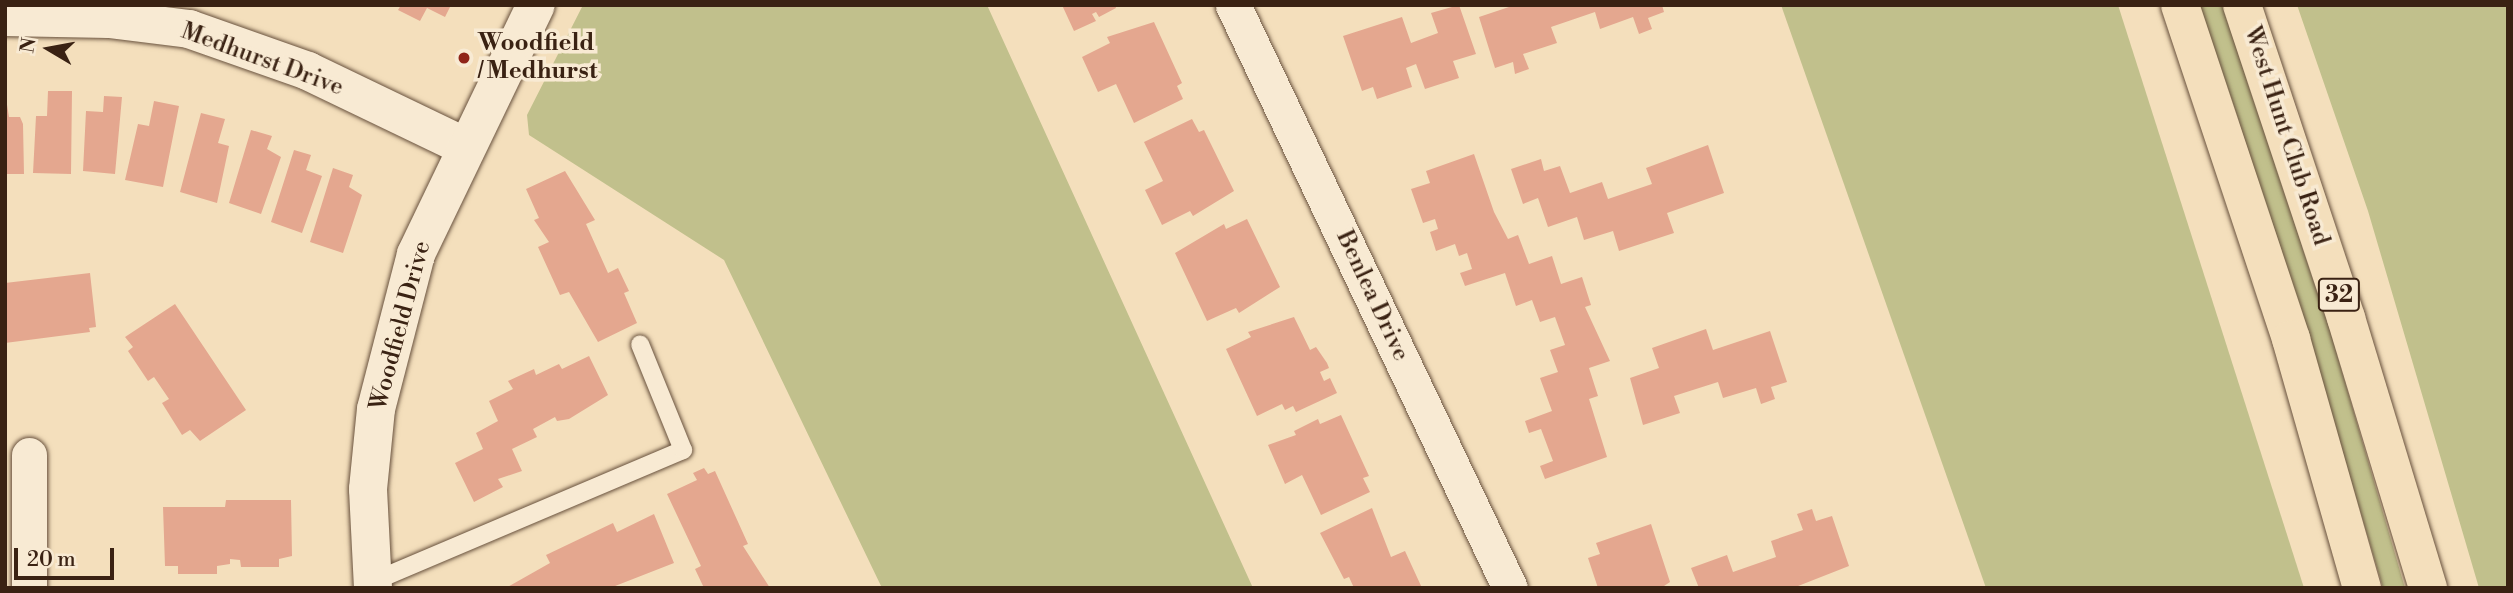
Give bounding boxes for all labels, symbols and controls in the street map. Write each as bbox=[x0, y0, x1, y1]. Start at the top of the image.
north arrow bbox=[14, 14, 84, 84]
street label: Medhurst Drive bbox=[177, 17, 347, 103]
street label: West Hunt Club Road bbox=[2237, 23, 2335, 249]
place label: Woodfield / Medhurst bbox=[478, 30, 597, 86]
text: N bbox=[15, 36, 41, 55]
marker: Woodfield / Medhurst bbox=[456, 50, 472, 66]
street label: Benlea Drive bbox=[1329, 226, 1415, 366]
street label: Woodfield Drive bbox=[365, 238, 437, 414]
road number: 32 bbox=[2316, 276, 2362, 314]
scale bar bbox=[18, 534, 117, 578]
text: 20 m bbox=[27, 547, 76, 573]

